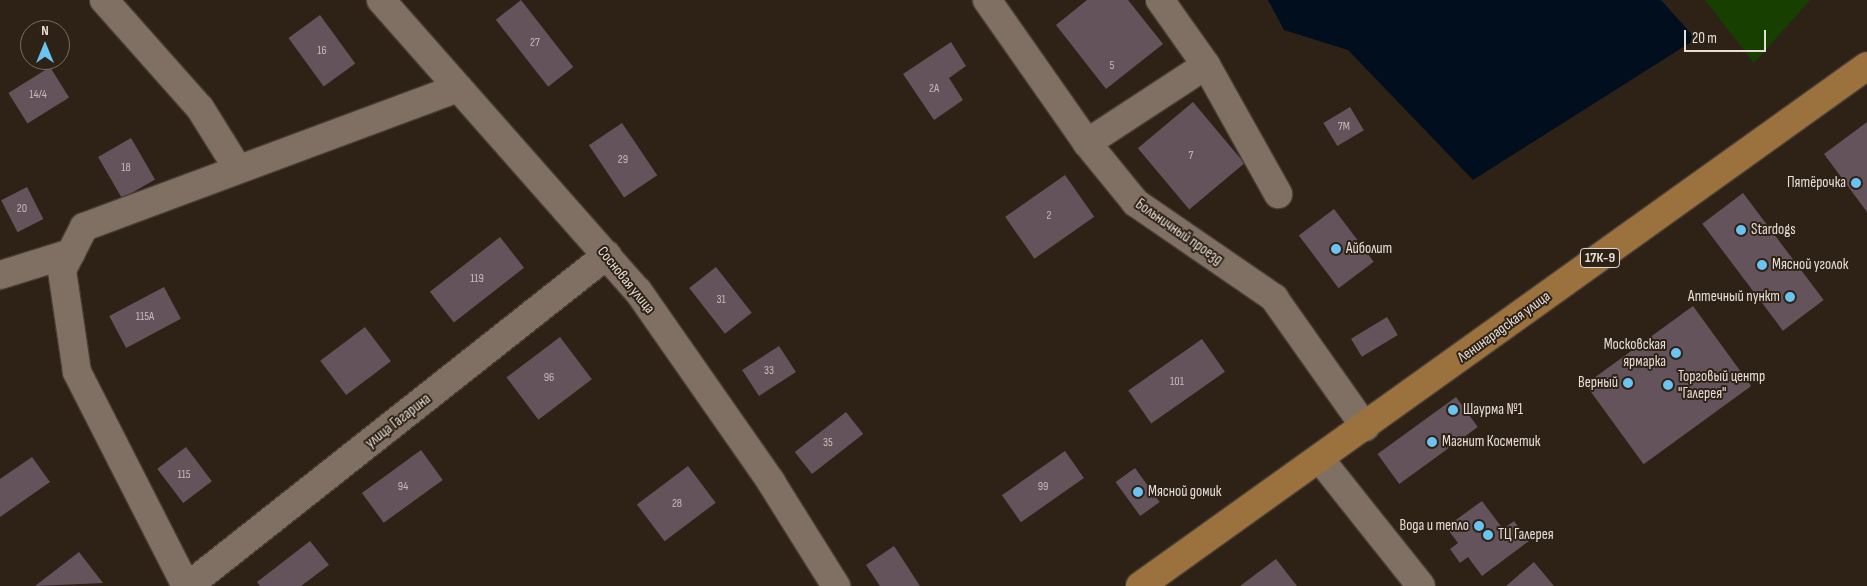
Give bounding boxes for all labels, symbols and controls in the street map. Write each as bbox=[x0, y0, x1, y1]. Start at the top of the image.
north arrow bbox=[20, 20, 70, 70]
scale bar bbox=[1687, 20, 1770, 52]
text: N bbox=[41, 22, 49, 39]
text: 20 m bbox=[1692, 29, 1717, 48]
house number: 27 bbox=[530, 36, 540, 50]
house number: 16 bbox=[317, 44, 327, 58]
house number: 5 bbox=[1110, 59, 1114, 73]
house number: 2А bbox=[929, 82, 939, 96]
house number: 14/4 bbox=[29, 88, 47, 102]
house number: 7М bbox=[1338, 120, 1350, 134]
house number: 7 bbox=[1189, 149, 1193, 163]
house number: 29 bbox=[618, 153, 628, 167]
house number: 18 bbox=[121, 161, 131, 175]
place label: Пятёрочка bbox=[1787, 174, 1846, 192]
marker: Пятёрочка bbox=[1850, 177, 1862, 189]
street label: Больничный проезд bbox=[1132, 195, 1226, 269]
house number: 20 bbox=[17, 202, 27, 216]
house number: 2 bbox=[1047, 209, 1051, 223]
place label: Stardogs bbox=[1751, 221, 1796, 239]
marker: Stardogs bbox=[1735, 224, 1747, 236]
place label: Айболит bbox=[1346, 240, 1392, 258]
street label: Сосновая улица bbox=[593, 243, 659, 317]
marker: Айболит bbox=[1330, 243, 1342, 255]
road number: 17К-9 bbox=[1579, 247, 1621, 270]
place label: Мясной уголок bbox=[1772, 256, 1848, 274]
marker: Мясной уголок bbox=[1756, 259, 1768, 271]
house number: 119 bbox=[470, 272, 484, 286]
street label: Ленинградская улица bbox=[1454, 287, 1554, 367]
place label: Аптечный пункт bbox=[1688, 288, 1780, 306]
marker: Аптечный пункт bbox=[1784, 291, 1796, 303]
house number: 31 bbox=[716, 293, 726, 307]
house number: 115А bbox=[136, 310, 154, 324]
place label: Московская ярмарка bbox=[1604, 335, 1666, 370]
marker: Московская ярмарка bbox=[1670, 347, 1682, 359]
house number: 33 bbox=[764, 364, 774, 378]
place label: Торговый центр "Галерея" bbox=[1678, 367, 1765, 402]
house number: 96 bbox=[544, 371, 554, 385]
place label: Верный bbox=[1578, 374, 1618, 392]
house number: 101 bbox=[1170, 375, 1184, 389]
marker: Верный bbox=[1622, 377, 1634, 389]
marker: Торговый центр "Галерея" bbox=[1662, 379, 1674, 391]
street label: улица Гагарина bbox=[362, 390, 434, 452]
place label: Шаурма №1 bbox=[1463, 401, 1523, 419]
marker: Шаурма №1 bbox=[1447, 404, 1459, 416]
place label: Магнит Косметик bbox=[1442, 433, 1541, 451]
house number: 35 bbox=[823, 436, 833, 450]
marker: Магнит Косметик bbox=[1426, 436, 1438, 448]
house number: 115 bbox=[177, 468, 191, 482]
house number: 94 bbox=[398, 480, 408, 494]
house number: 99 bbox=[1038, 480, 1048, 494]
place label: Мясной домик bbox=[1148, 483, 1222, 501]
marker: Мясной домик bbox=[1132, 486, 1144, 498]
house number: 28 bbox=[672, 497, 682, 511]
place label: Вода и тепло bbox=[1399, 517, 1469, 535]
marker: Вода и тепло bbox=[1473, 520, 1485, 532]
place label: ТЦ Галерея bbox=[1498, 526, 1554, 544]
marker: ТЦ Галерея bbox=[1482, 529, 1494, 541]

